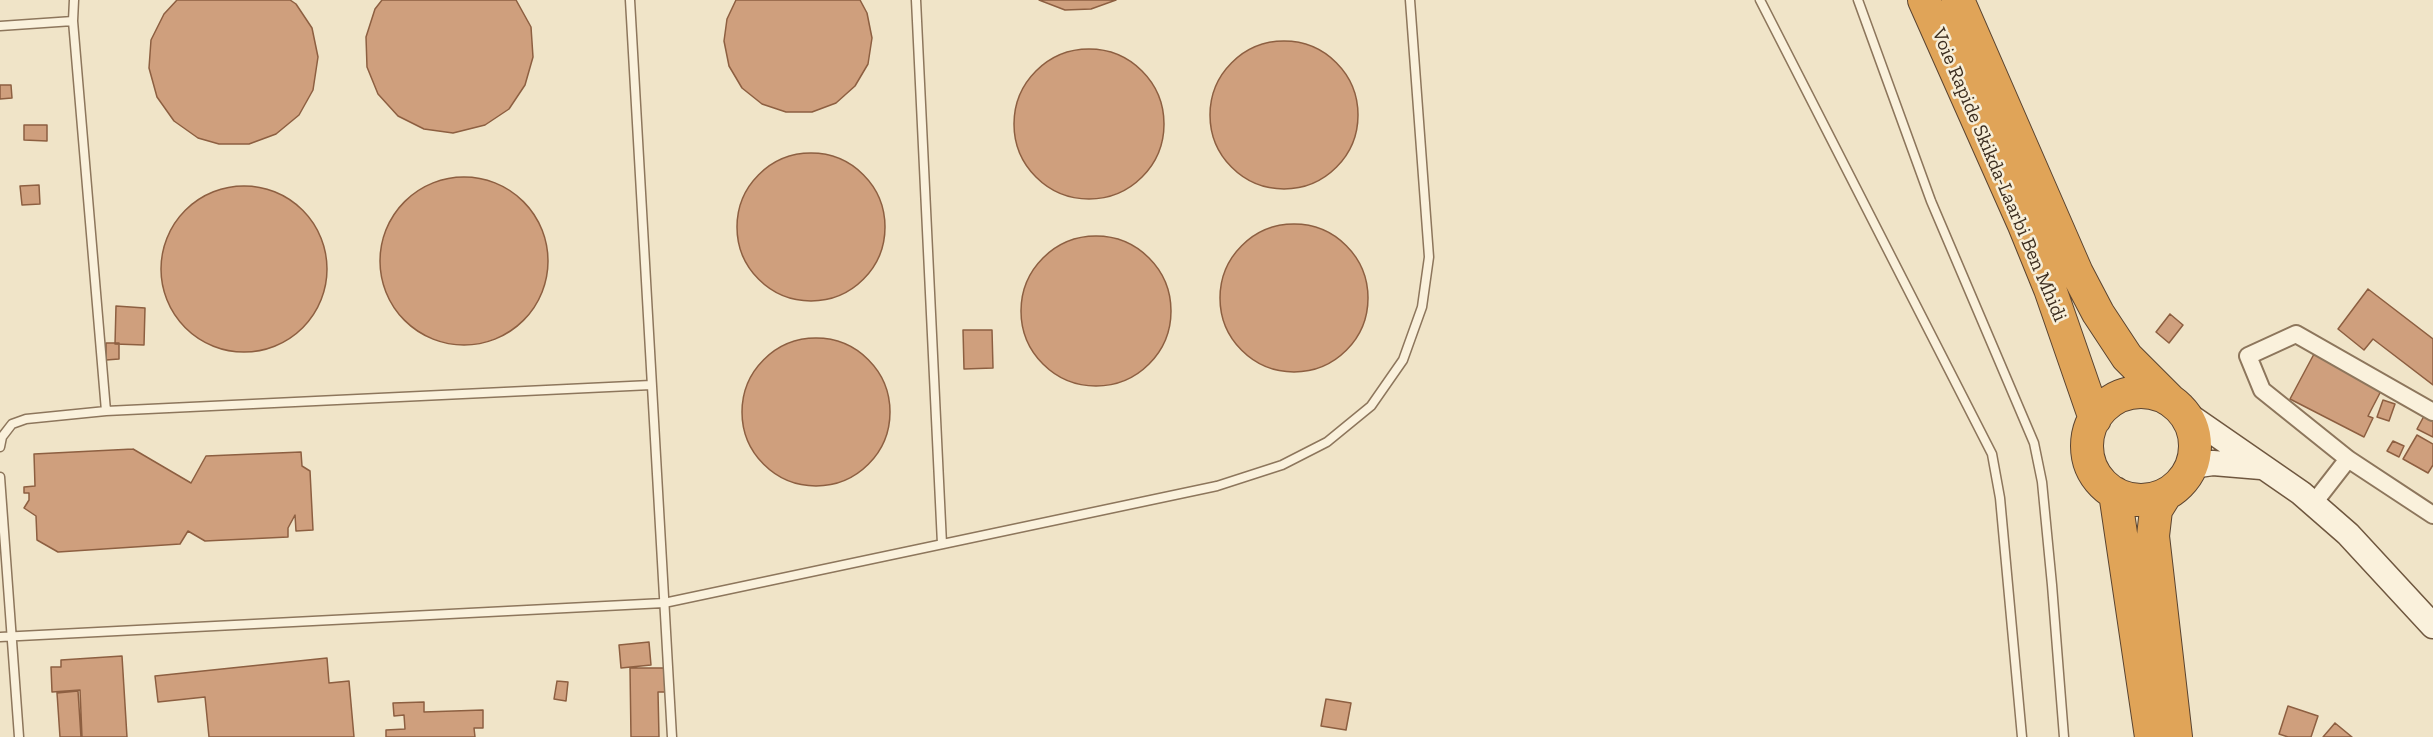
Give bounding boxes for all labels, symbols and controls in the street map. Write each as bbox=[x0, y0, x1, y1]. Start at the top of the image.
street label: Voie Rapide Skikda-Laarbi Ben Mhidi bbox=[1926, 25, 2072, 325]

